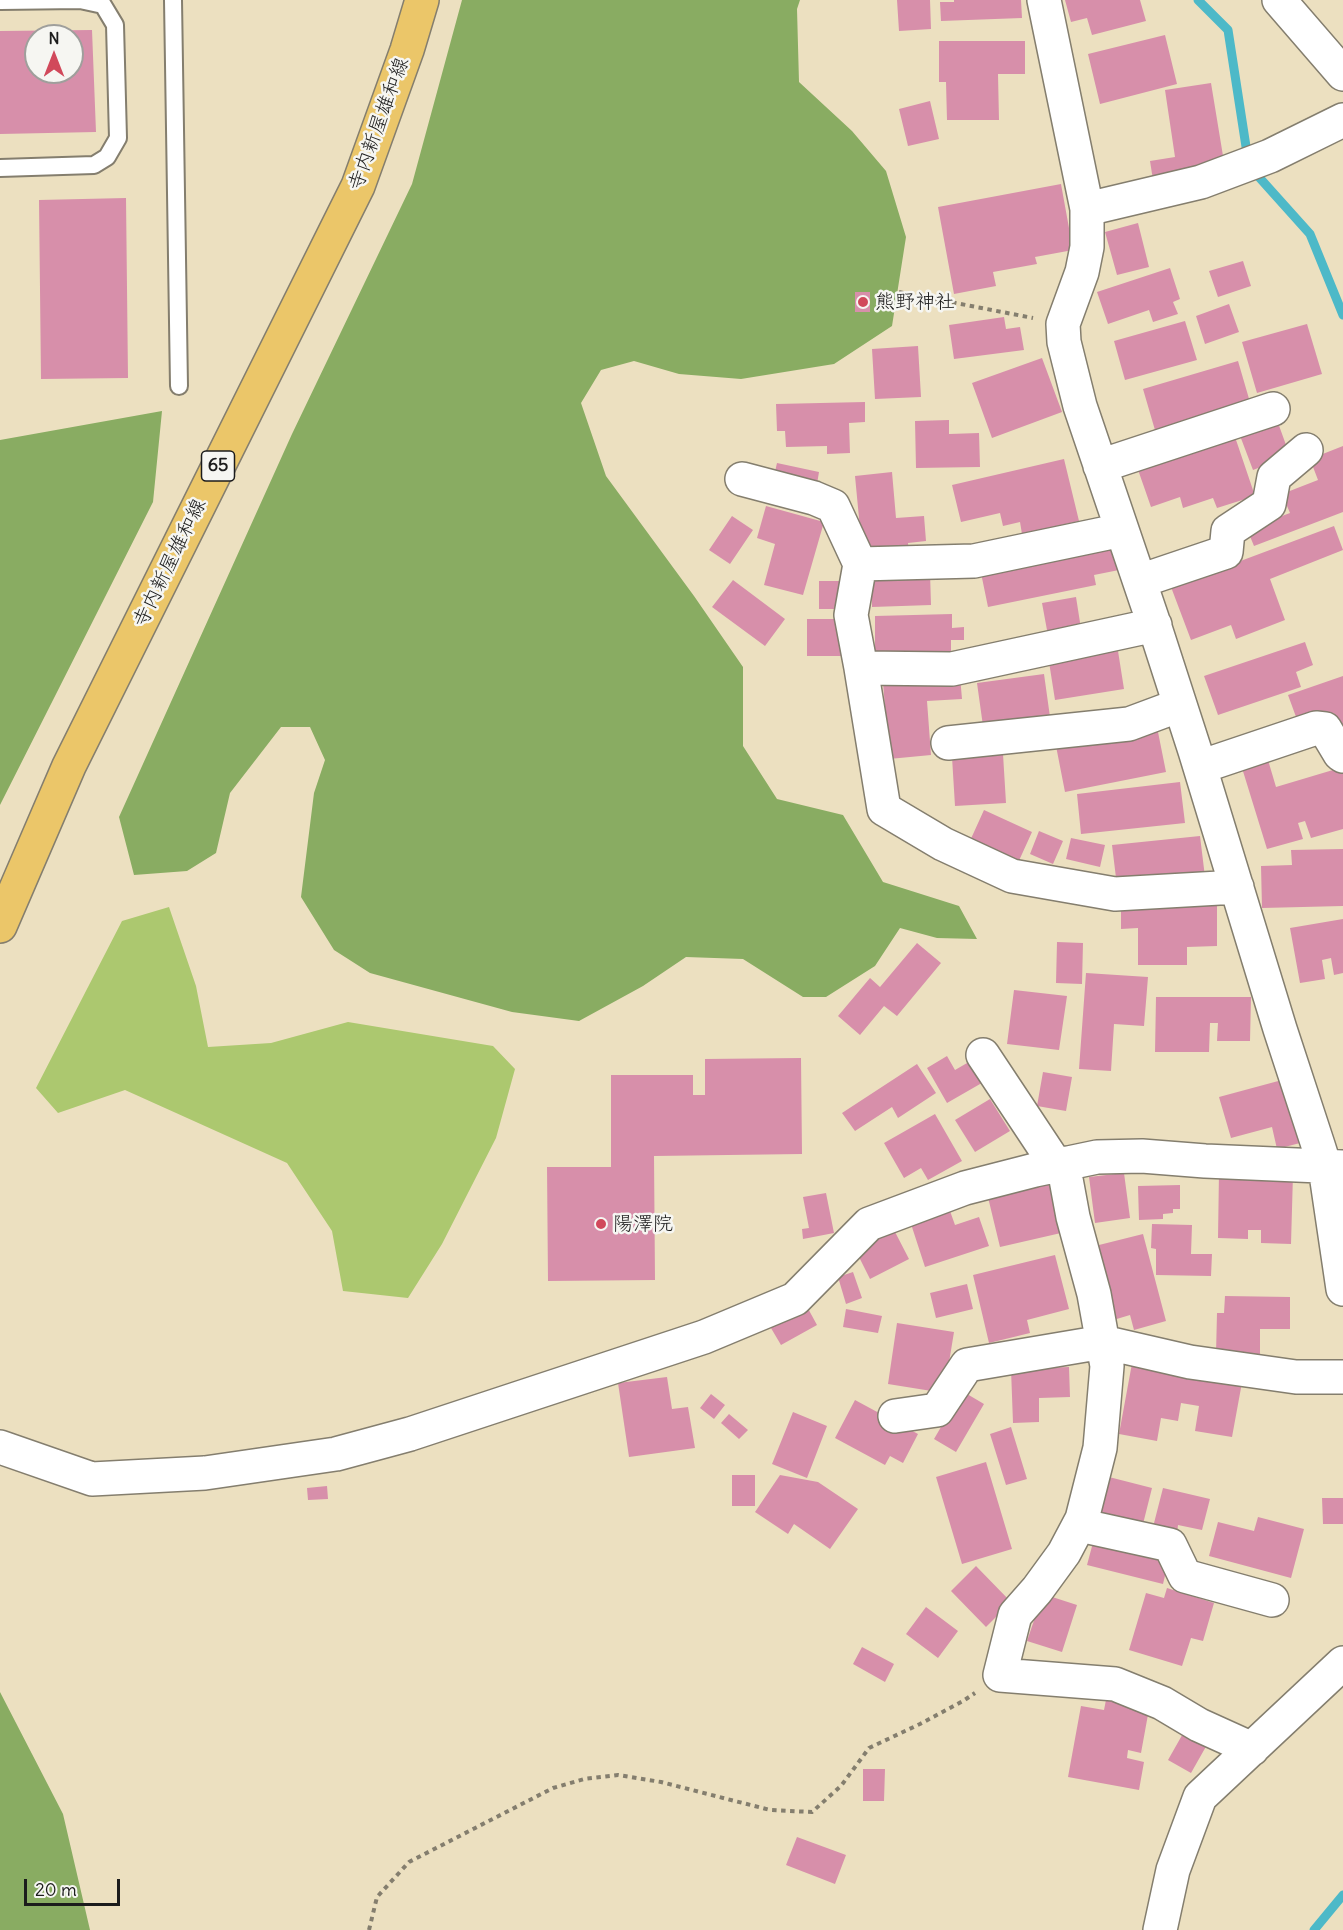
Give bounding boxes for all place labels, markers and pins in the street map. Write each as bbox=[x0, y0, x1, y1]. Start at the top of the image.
place label: 熊野神社 bbox=[875, 290, 955, 314]
marker: 熊野神社 bbox=[856, 295, 870, 309]
place label: 陽澤院 bbox=[613, 1212, 673, 1236]
marker: 陽澤院 bbox=[594, 1217, 608, 1231]

